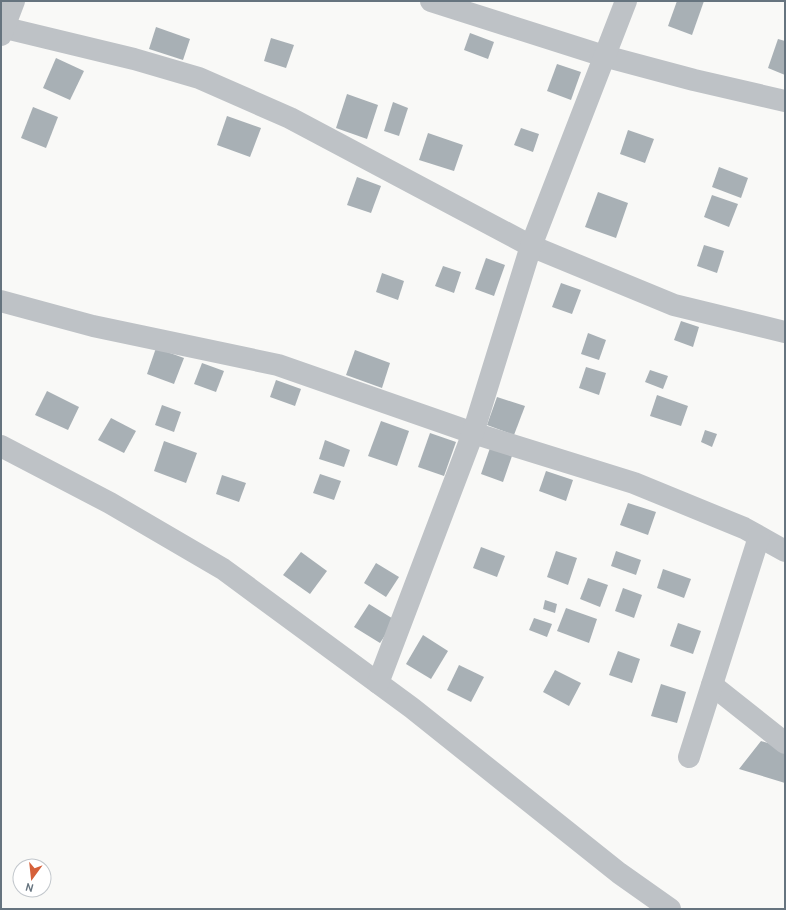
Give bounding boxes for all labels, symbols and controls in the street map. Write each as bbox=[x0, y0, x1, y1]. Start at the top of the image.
north arrow bbox=[12, 858, 52, 898]
text: N bbox=[24, 880, 35, 895]

